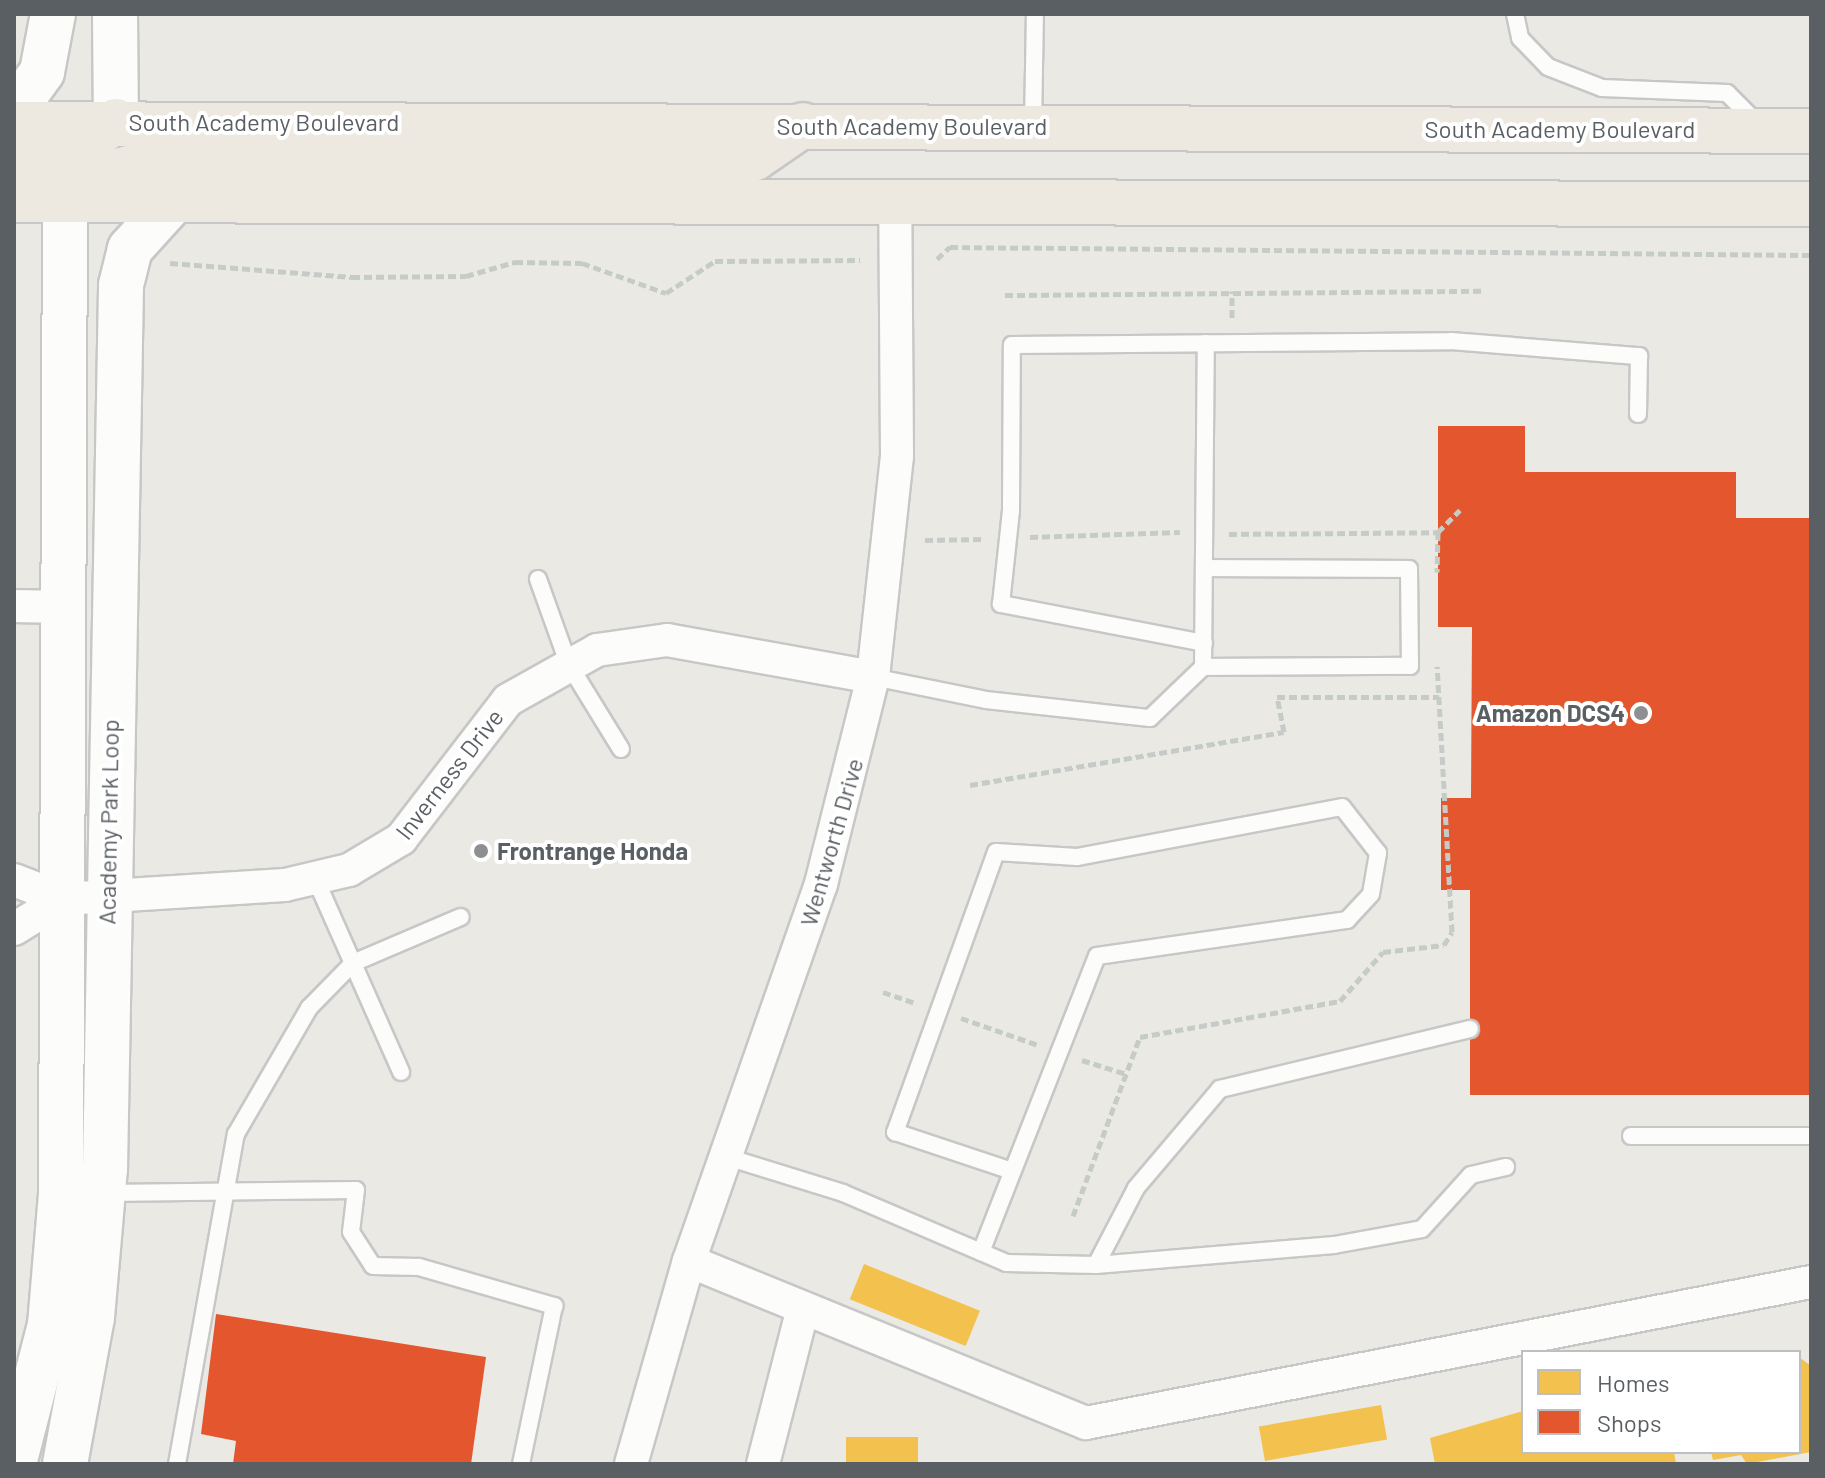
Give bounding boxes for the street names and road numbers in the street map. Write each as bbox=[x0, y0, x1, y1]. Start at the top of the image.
street label: South Academy Boulevard bbox=[129, 108, 399, 136]
street label: South Academy Boulevard bbox=[777, 112, 1047, 140]
street label: South Academy Boulevard bbox=[1425, 115, 1695, 143]
street label: Inverness Drive bbox=[389, 703, 509, 845]
street label: Academy Park Loop bbox=[92, 719, 124, 925]
street label: Wentworth Drive bbox=[793, 755, 869, 929]

